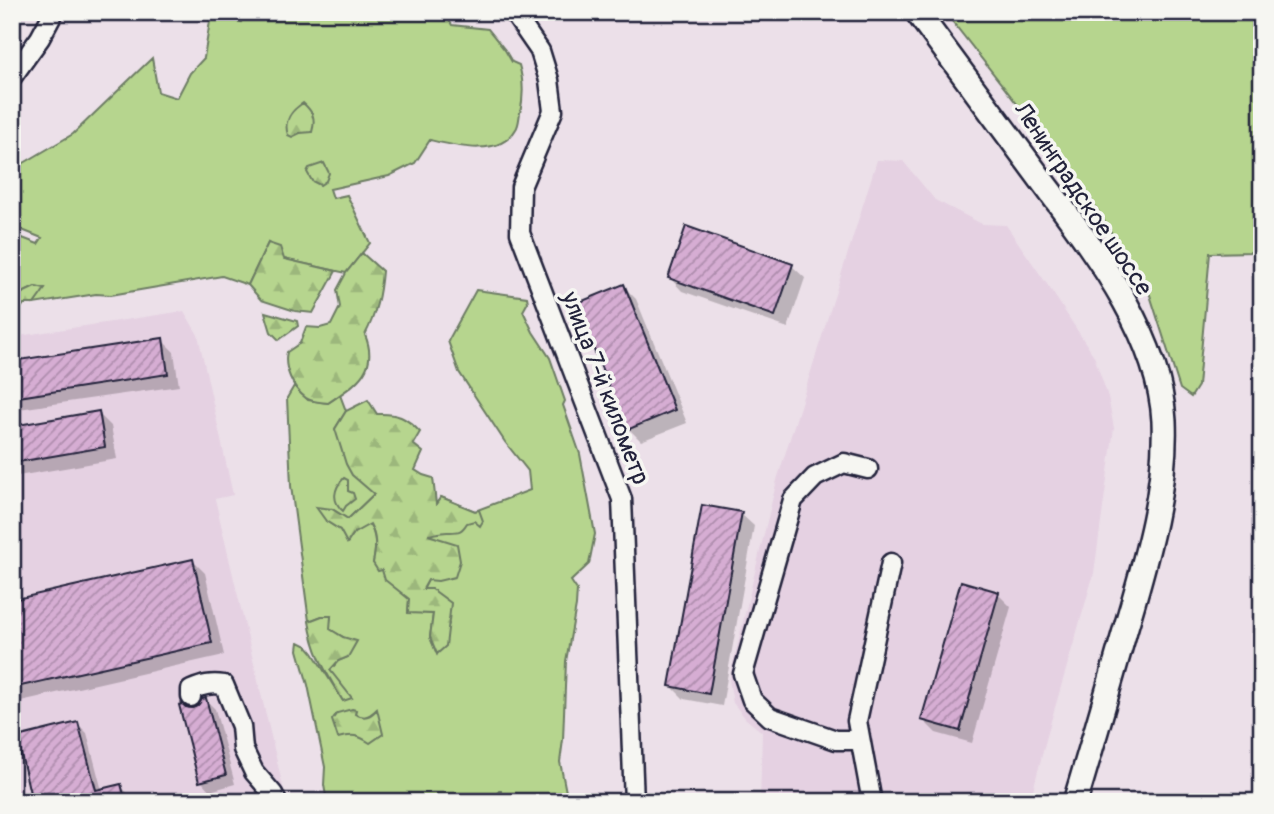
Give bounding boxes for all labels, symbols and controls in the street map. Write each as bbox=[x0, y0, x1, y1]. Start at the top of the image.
street label: Ленинградское шоссе bbox=[1007, 96, 1158, 301]
street label: улица 7-й километр bbox=[555, 287, 655, 489]

